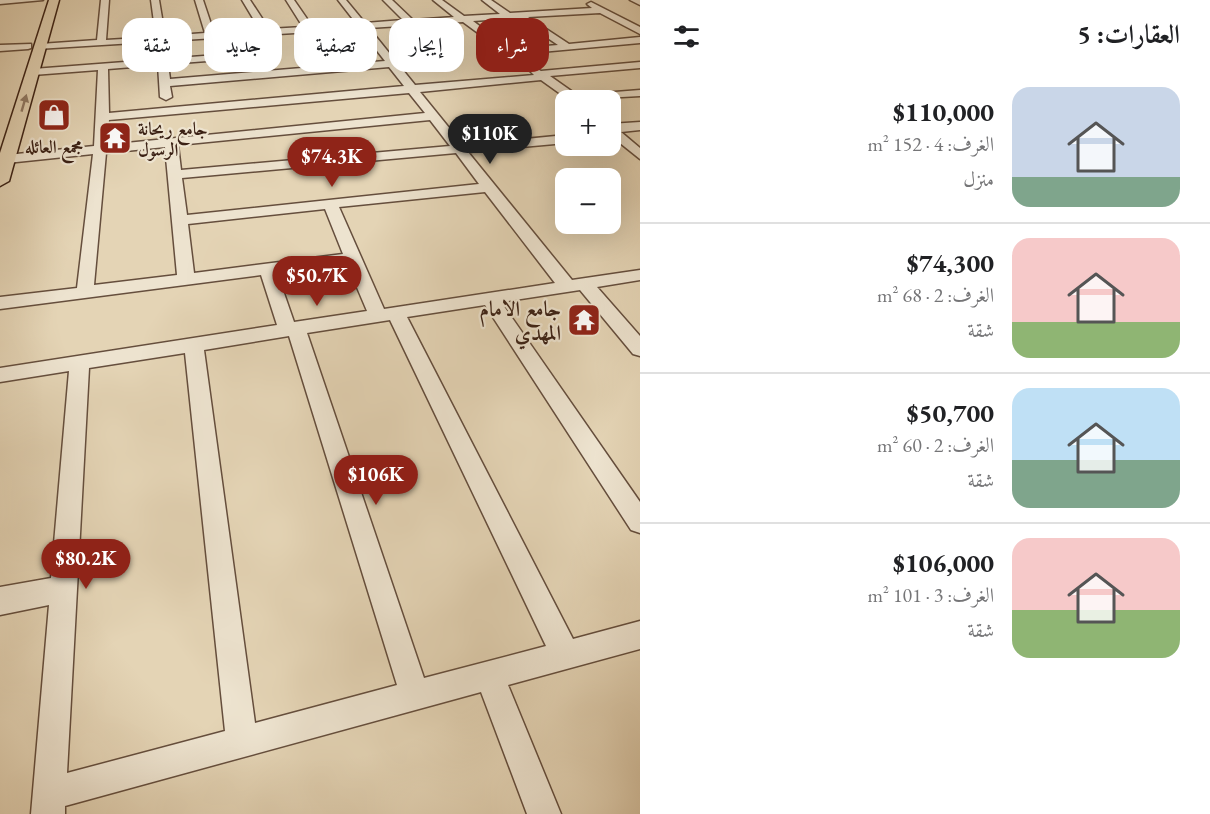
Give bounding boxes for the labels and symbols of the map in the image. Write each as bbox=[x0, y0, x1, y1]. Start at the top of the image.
one-way arrow bbox=[20, 94, 29, 112]
shop icon: مجمع العائله bbox=[36, 97, 72, 133]
pin: $110K bbox=[448, 114, 532, 165]
place label: جامع ريحانة الرسول bbox=[138, 117, 208, 161]
temple icon: جامع ريحانة الرسول bbox=[97, 120, 133, 156]
place label: مجمع العائله bbox=[25, 135, 83, 164]
pin: $74.3K bbox=[283, 137, 381, 188]
pin: $50.7K bbox=[268, 256, 366, 307]
place label: جامع الامام المهدي bbox=[479, 295, 561, 350]
temple icon: جامع الامام المهدي bbox=[566, 302, 602, 338]
pin: $106K bbox=[334, 455, 418, 506]
pin: $80.2K bbox=[37, 539, 135, 590]

